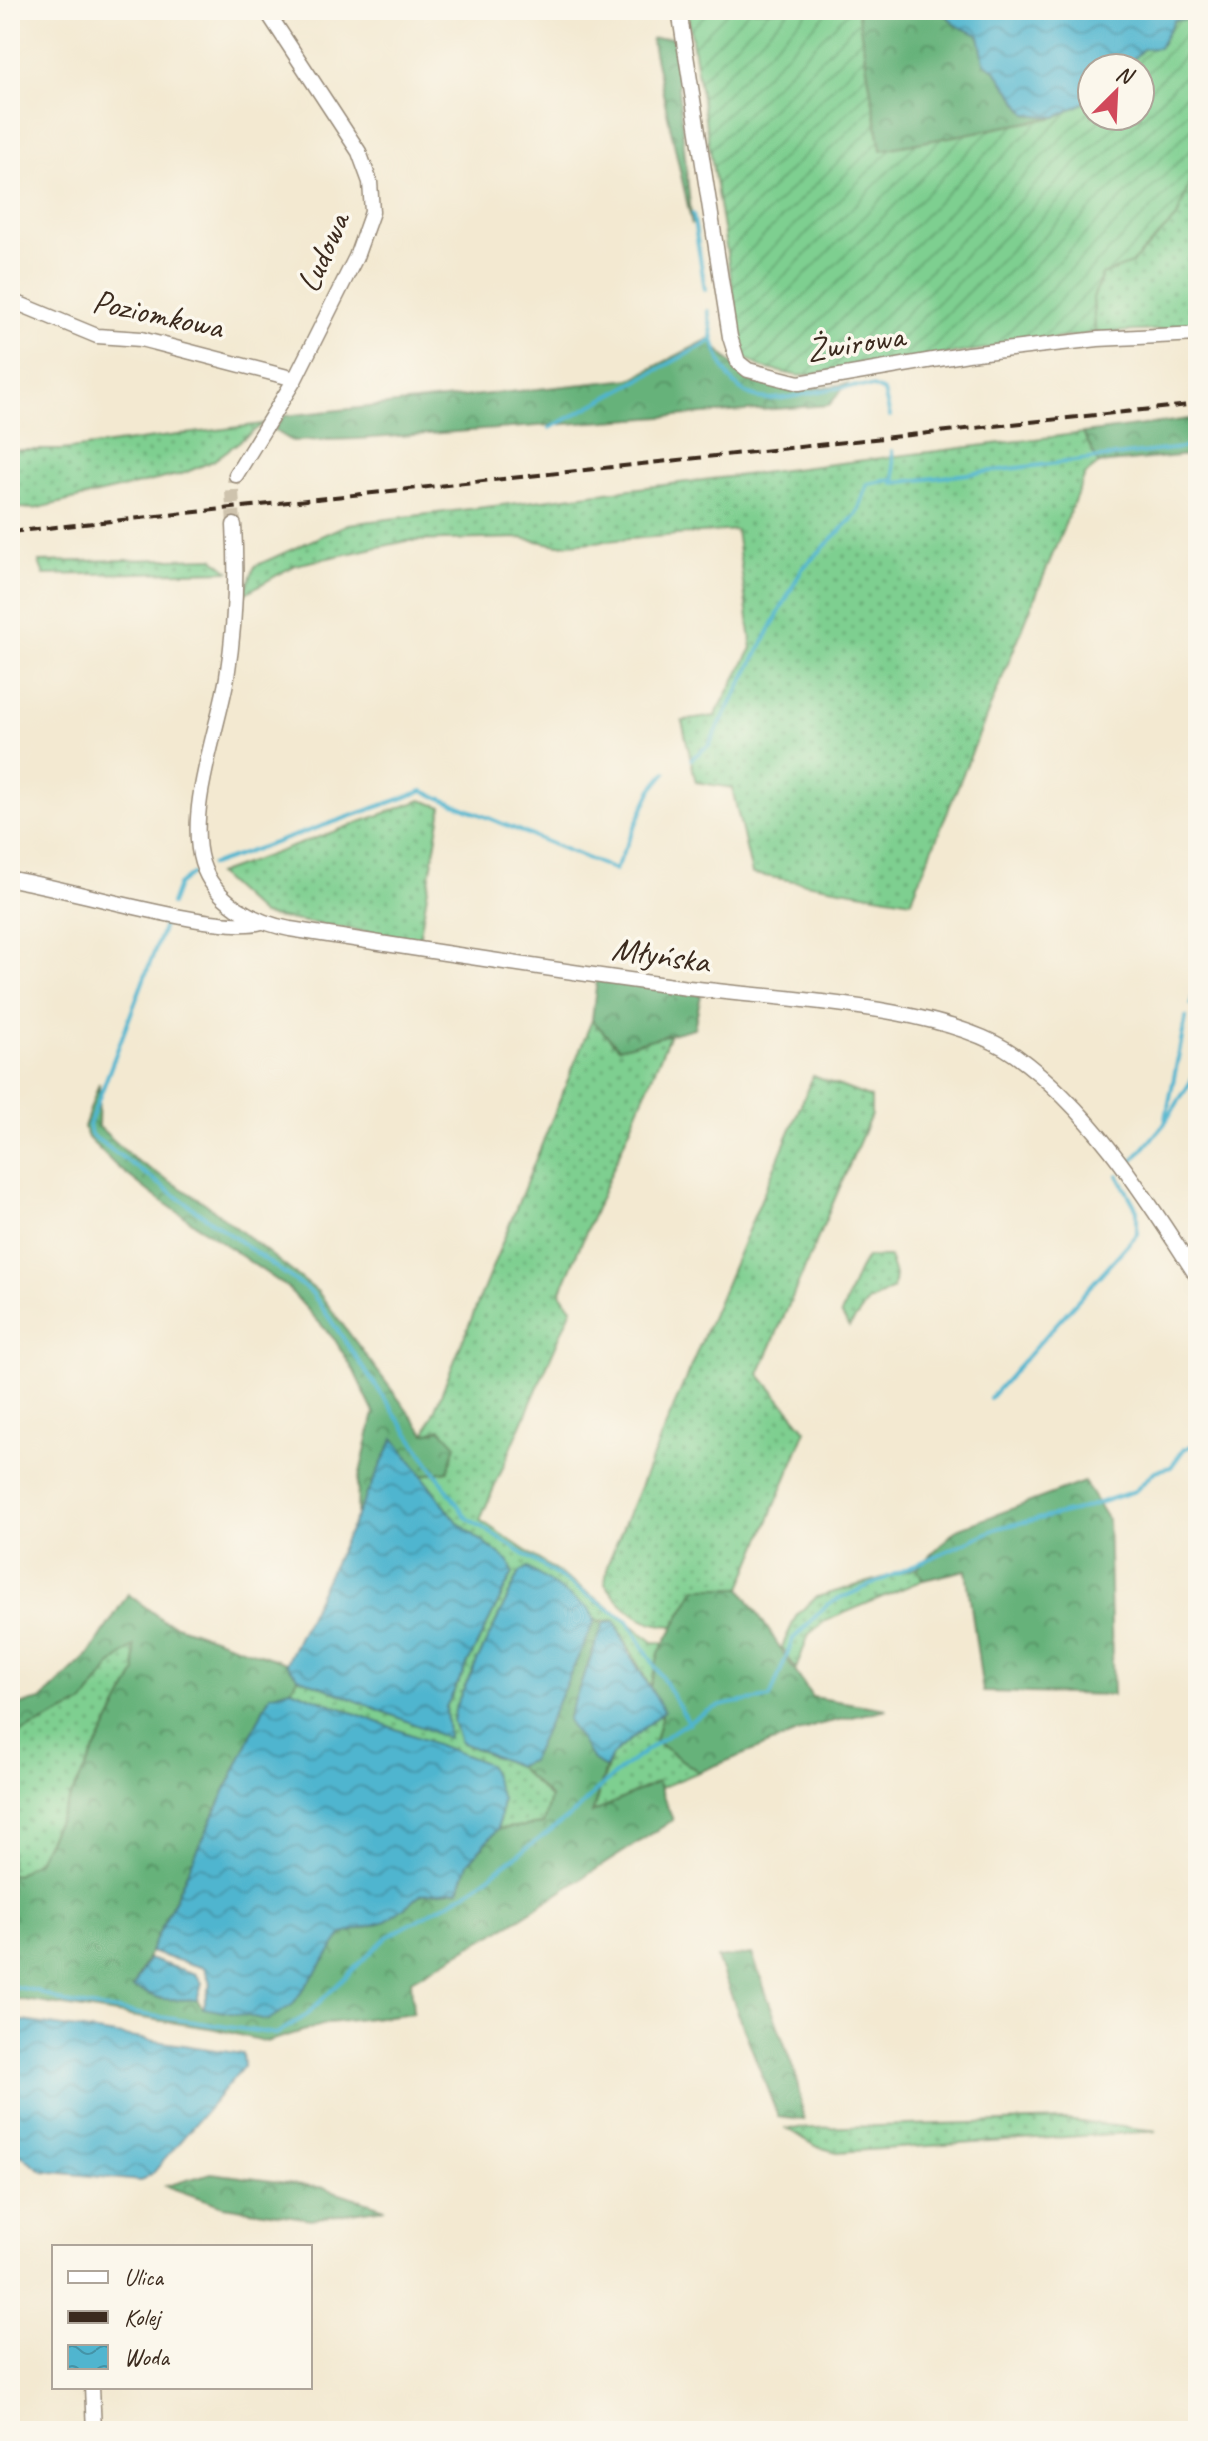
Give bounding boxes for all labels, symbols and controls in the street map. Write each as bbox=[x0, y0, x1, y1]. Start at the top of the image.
north arrow bbox=[1076, 52, 1156, 132]
text: N bbox=[1112, 59, 1139, 92]
street label: Ludowa bbox=[286, 203, 360, 299]
street label: Poziomkowa bbox=[89, 279, 229, 349]
street label: Żwirowa bbox=[803, 313, 910, 371]
street label: Młyńska bbox=[609, 926, 715, 983]
legend bbox=[52, 2245, 312, 2389]
text: Ulica bbox=[124, 2262, 164, 2292]
text: Kolej bbox=[124, 2302, 163, 2332]
text: Woda bbox=[124, 2342, 170, 2372]

